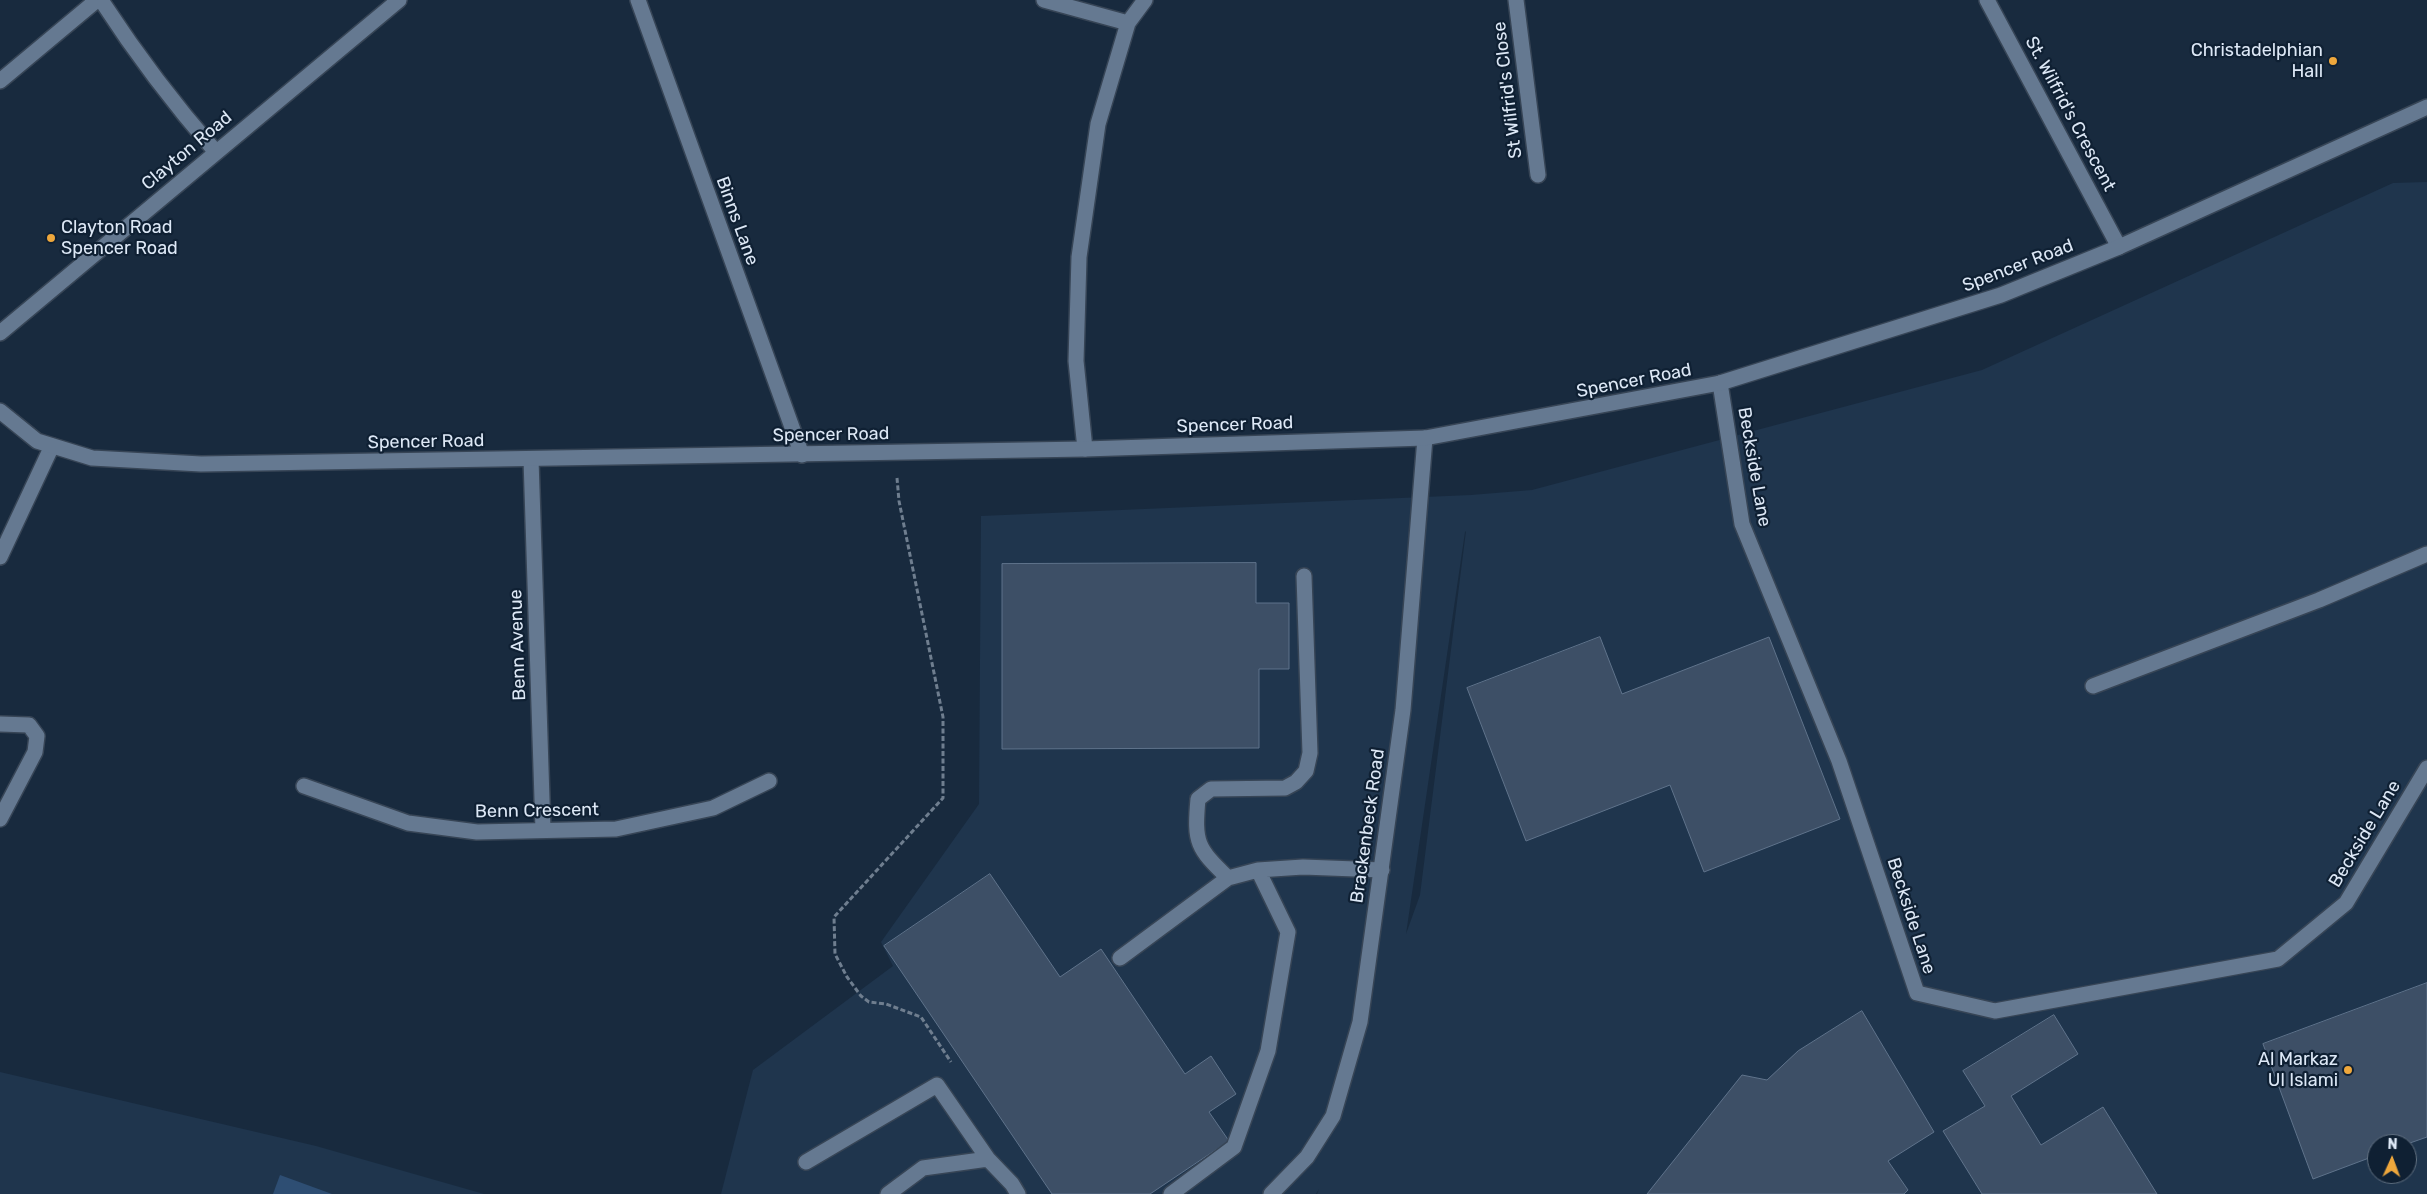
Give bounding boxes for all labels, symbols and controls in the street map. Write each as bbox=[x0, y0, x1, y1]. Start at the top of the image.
street label: St Wilfrid's Close bbox=[1489, 20, 1527, 160]
street label: St. Wilfrid's Crescent bbox=[2020, 33, 2120, 195]
place label: Christadelphian Hall bbox=[2191, 40, 2323, 82]
marker: Christadelphian Hall bbox=[2327, 55, 2339, 67]
street label: Clayton Road bbox=[137, 107, 237, 195]
street label: Binns Lane bbox=[711, 174, 763, 268]
place label: Clayton Road Spencer Road bbox=[61, 217, 178, 260]
marker: Clayton Road Spencer Road bbox=[45, 232, 57, 244]
street label: Spencer Road bbox=[1960, 235, 2076, 297]
street label: Spencer Road bbox=[1575, 359, 1693, 403]
street label: Beckside Lane bbox=[1733, 406, 1775, 528]
street label: Spencer Road bbox=[1176, 412, 1294, 438]
street label: Spencer Road bbox=[772, 423, 890, 447]
street label: Spencer Road bbox=[367, 430, 485, 454]
street label: Benn Avenue bbox=[505, 589, 531, 701]
street label: Brackenbeck Road bbox=[1346, 748, 1390, 904]
street label: Beckside Lane bbox=[2325, 777, 2405, 891]
street label: Benn Crescent bbox=[475, 799, 599, 823]
street label: Beckside Lane bbox=[1882, 855, 1940, 977]
place label: Al Markaz Ul Islami bbox=[2258, 1049, 2338, 1092]
marker: Al Markaz Ul Islami bbox=[2342, 1064, 2354, 1076]
north arrow bbox=[2367, 1134, 2417, 1184]
text: N bbox=[2387, 1136, 2398, 1153]

